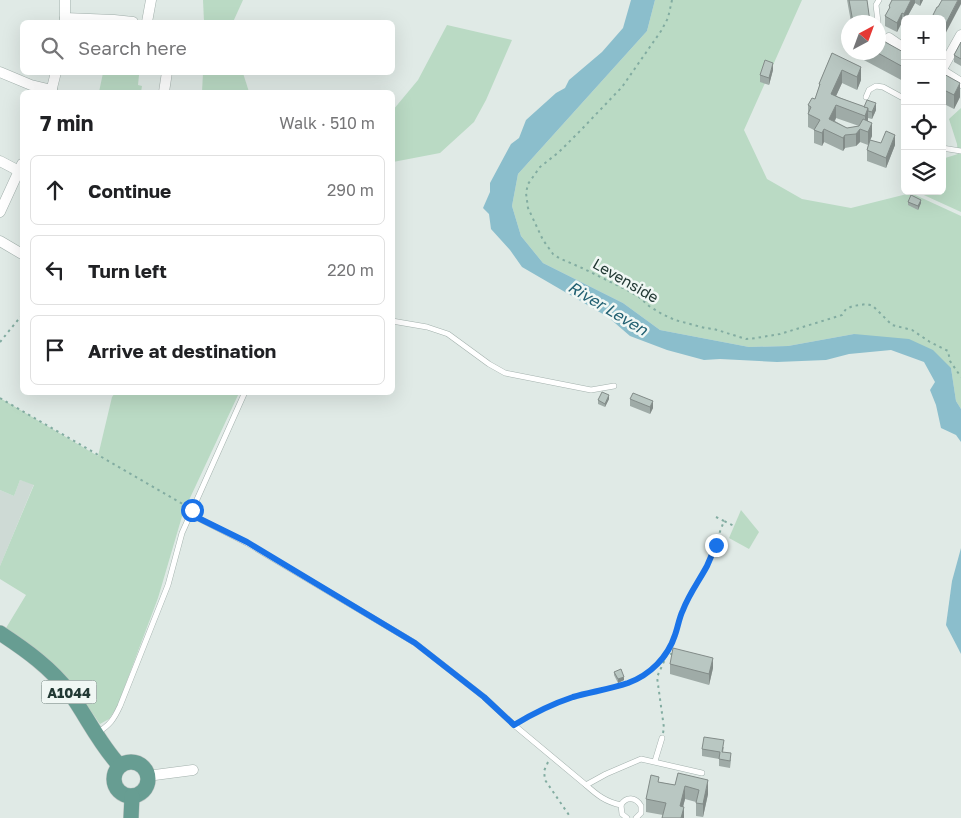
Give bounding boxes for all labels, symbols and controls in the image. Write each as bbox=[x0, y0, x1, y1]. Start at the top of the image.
north arrow bbox=[841, 15, 886, 60]
map controls bbox=[901, 15, 946, 195]
button: + bbox=[901, 15, 946, 60]
search box bbox=[20, 20, 395, 75]
icon: search bbox=[38, 34, 66, 62]
text: Search here bbox=[78, 36, 187, 59]
button: − bbox=[901, 60, 946, 105]
button: locate bbox=[901, 105, 946, 150]
text: 7 min bbox=[40, 110, 94, 136]
text: Walk · 510 m bbox=[279, 113, 375, 133]
button: layers bbox=[901, 150, 946, 195]
icon: ahead bbox=[41, 176, 69, 204]
text: Continue bbox=[88, 179, 171, 202]
text: 290 m bbox=[327, 180, 374, 200]
street label: Levenside bbox=[590, 254, 662, 306]
icon: left bbox=[41, 256, 69, 284]
text: Turn left bbox=[88, 259, 167, 282]
text: 220 m bbox=[327, 260, 374, 280]
water label: River Leven bbox=[565, 277, 652, 340]
icon: arrive bbox=[41, 336, 69, 364]
text: Arrive at destination bbox=[88, 339, 276, 362]
route start bbox=[181, 499, 204, 522]
route end bbox=[705, 534, 728, 557]
road number: A1044 bbox=[42, 680, 96, 704]

